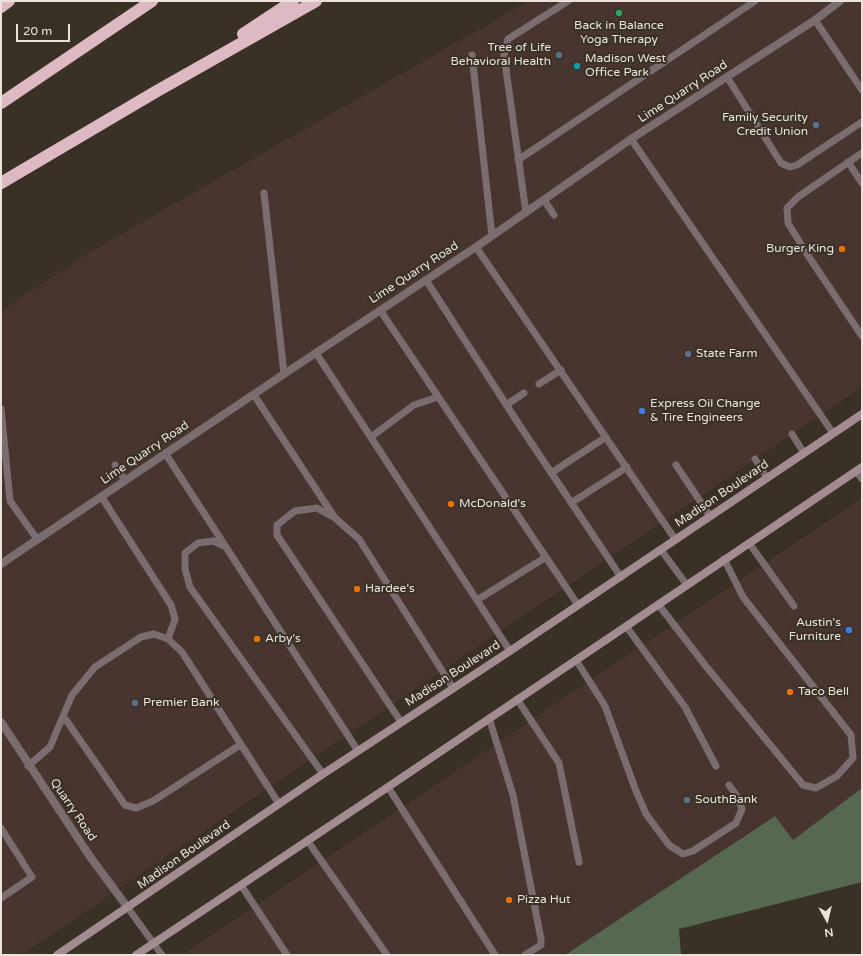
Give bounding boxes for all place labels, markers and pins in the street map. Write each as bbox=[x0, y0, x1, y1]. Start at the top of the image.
marker: Back in Balance Yoga Therapy bbox=[614, 8, 624, 18]
place label: Back in Balance Yoga Therapy bbox=[574, 19, 664, 47]
place label: Tree of Life Behavioral Health bbox=[451, 41, 551, 69]
marker: Tree of Life Behavioral Health bbox=[554, 50, 564, 60]
place label: Madison West Office Park bbox=[585, 52, 666, 80]
marker: Madison West Office Park bbox=[572, 61, 582, 71]
place label: Family Security Credit Union bbox=[722, 111, 808, 139]
marker: Family Security Credit Union bbox=[811, 120, 821, 130]
place label: Burger King bbox=[766, 242, 834, 256]
marker: Burger King bbox=[837, 244, 847, 254]
place label: State Farm bbox=[696, 347, 757, 361]
marker: State Farm bbox=[683, 349, 693, 359]
place label: Express Oil Change & Tire Engineers bbox=[650, 397, 760, 425]
marker: Express Oil Change & Tire Engineers bbox=[637, 406, 647, 416]
place label: McDonald's bbox=[459, 497, 526, 511]
marker: McDonald's bbox=[446, 499, 456, 509]
place label: Hardee's bbox=[365, 582, 415, 596]
marker: Hardee's bbox=[352, 584, 362, 594]
place label: Austin's Furniture bbox=[789, 616, 841, 644]
marker: Austin's Furniture bbox=[844, 625, 854, 635]
place label: Arby's bbox=[265, 632, 301, 646]
marker: Arby's bbox=[252, 634, 262, 644]
place label: Taco Bell bbox=[798, 685, 849, 699]
marker: Taco Bell bbox=[785, 687, 795, 697]
place label: Premier Bank bbox=[143, 696, 220, 710]
marker: Premier Bank bbox=[130, 698, 140, 708]
place label: SouthBank bbox=[695, 793, 758, 807]
marker: SouthBank bbox=[682, 795, 692, 805]
place label: Pizza Hut bbox=[517, 893, 571, 907]
marker: Pizza Hut bbox=[504, 895, 514, 905]

